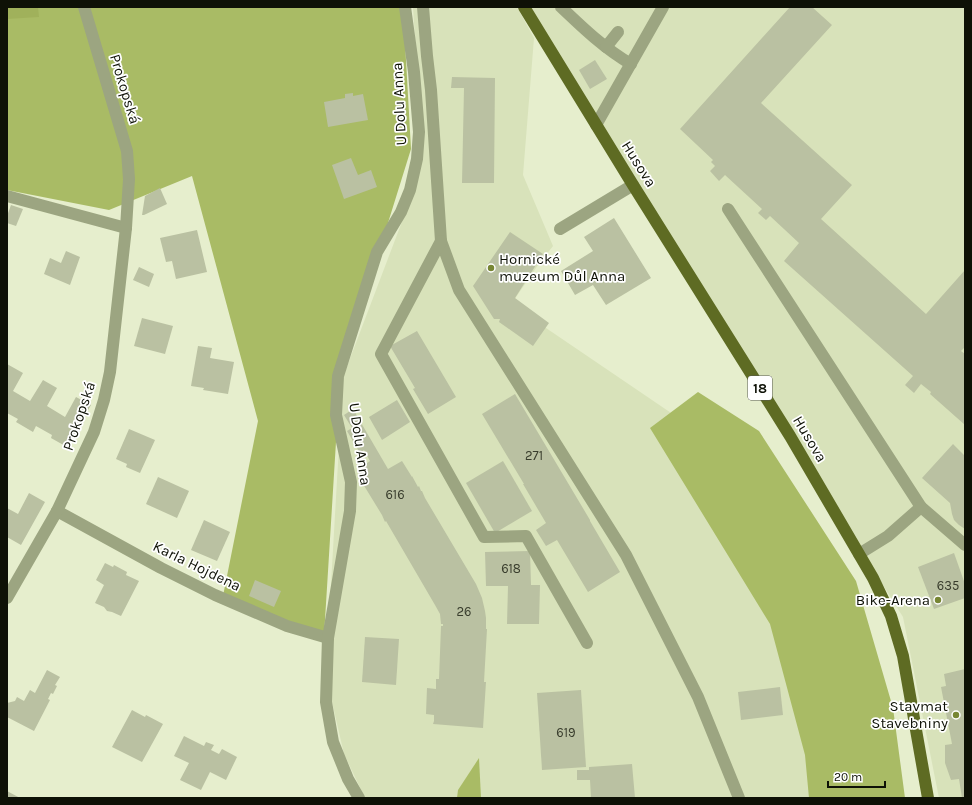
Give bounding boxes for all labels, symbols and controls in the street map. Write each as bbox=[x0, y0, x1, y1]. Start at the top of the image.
street label: Prokopská bbox=[106, 52, 144, 126]
street label: U Dolu Anna bbox=[388, 62, 410, 146]
street label: Husova bbox=[618, 138, 660, 190]
place label: Hornické muzeum Důl Anna bbox=[499, 250, 625, 285]
marker: Hornické muzeum Důl Anna bbox=[486, 263, 496, 273]
road number: 18 bbox=[748, 376, 772, 400]
street label: Prokopská bbox=[59, 379, 99, 453]
street label: U Dolu Anna bbox=[345, 402, 375, 486]
street label: Husova bbox=[789, 413, 831, 465]
house number: 271 bbox=[525, 448, 543, 463]
house number: 616 bbox=[385, 487, 405, 502]
street label: Karla Hojdena bbox=[150, 537, 244, 595]
house number: 618 bbox=[501, 561, 521, 576]
house number: 635 bbox=[937, 578, 959, 593]
place label: Bike-Arena bbox=[856, 591, 930, 609]
marker: Bike-Arena bbox=[933, 595, 943, 605]
house number: 26 bbox=[457, 604, 471, 619]
place label: Stavmat Stavebniny bbox=[871, 697, 948, 732]
marker: Stavmat Stavebniny bbox=[951, 710, 961, 720]
house number: 619 bbox=[556, 725, 576, 740]
scale bar bbox=[828, 763, 885, 789]
text: 20 m bbox=[834, 770, 862, 784]

